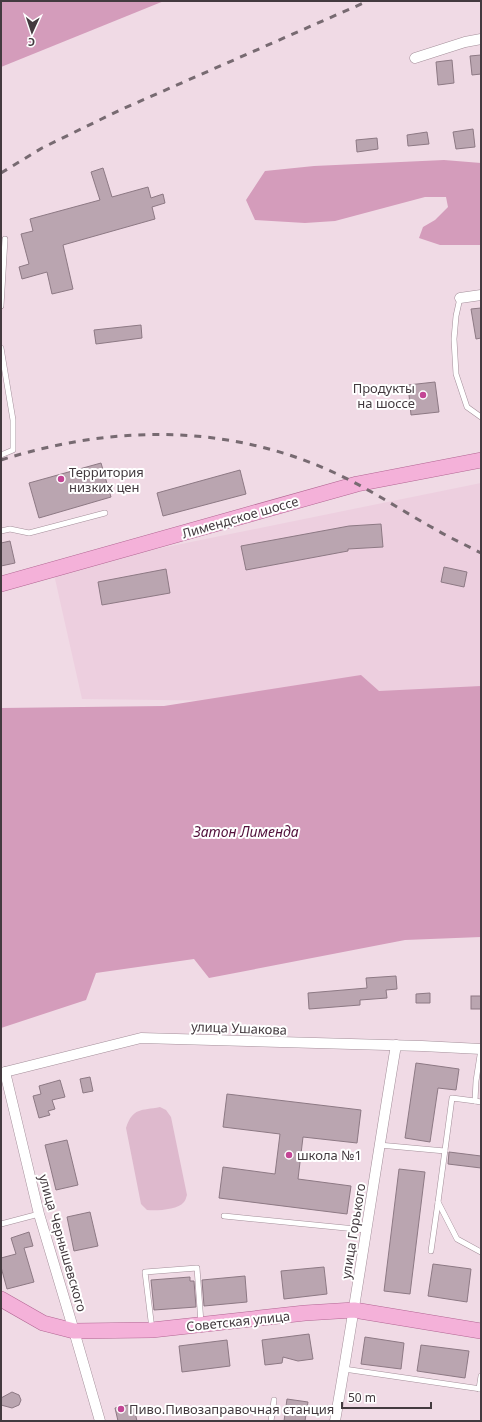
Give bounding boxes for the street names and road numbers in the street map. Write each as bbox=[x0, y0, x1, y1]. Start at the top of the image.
street label: Лимендское шоссе bbox=[180, 492, 300, 542]
street label: улица Ушакова bbox=[191, 1017, 287, 1039]
street label: улица Чернышевского bbox=[35, 1172, 91, 1314]
street label: улица Горького bbox=[337, 1182, 369, 1280]
street label: Советская улица bbox=[185, 1307, 291, 1335]

